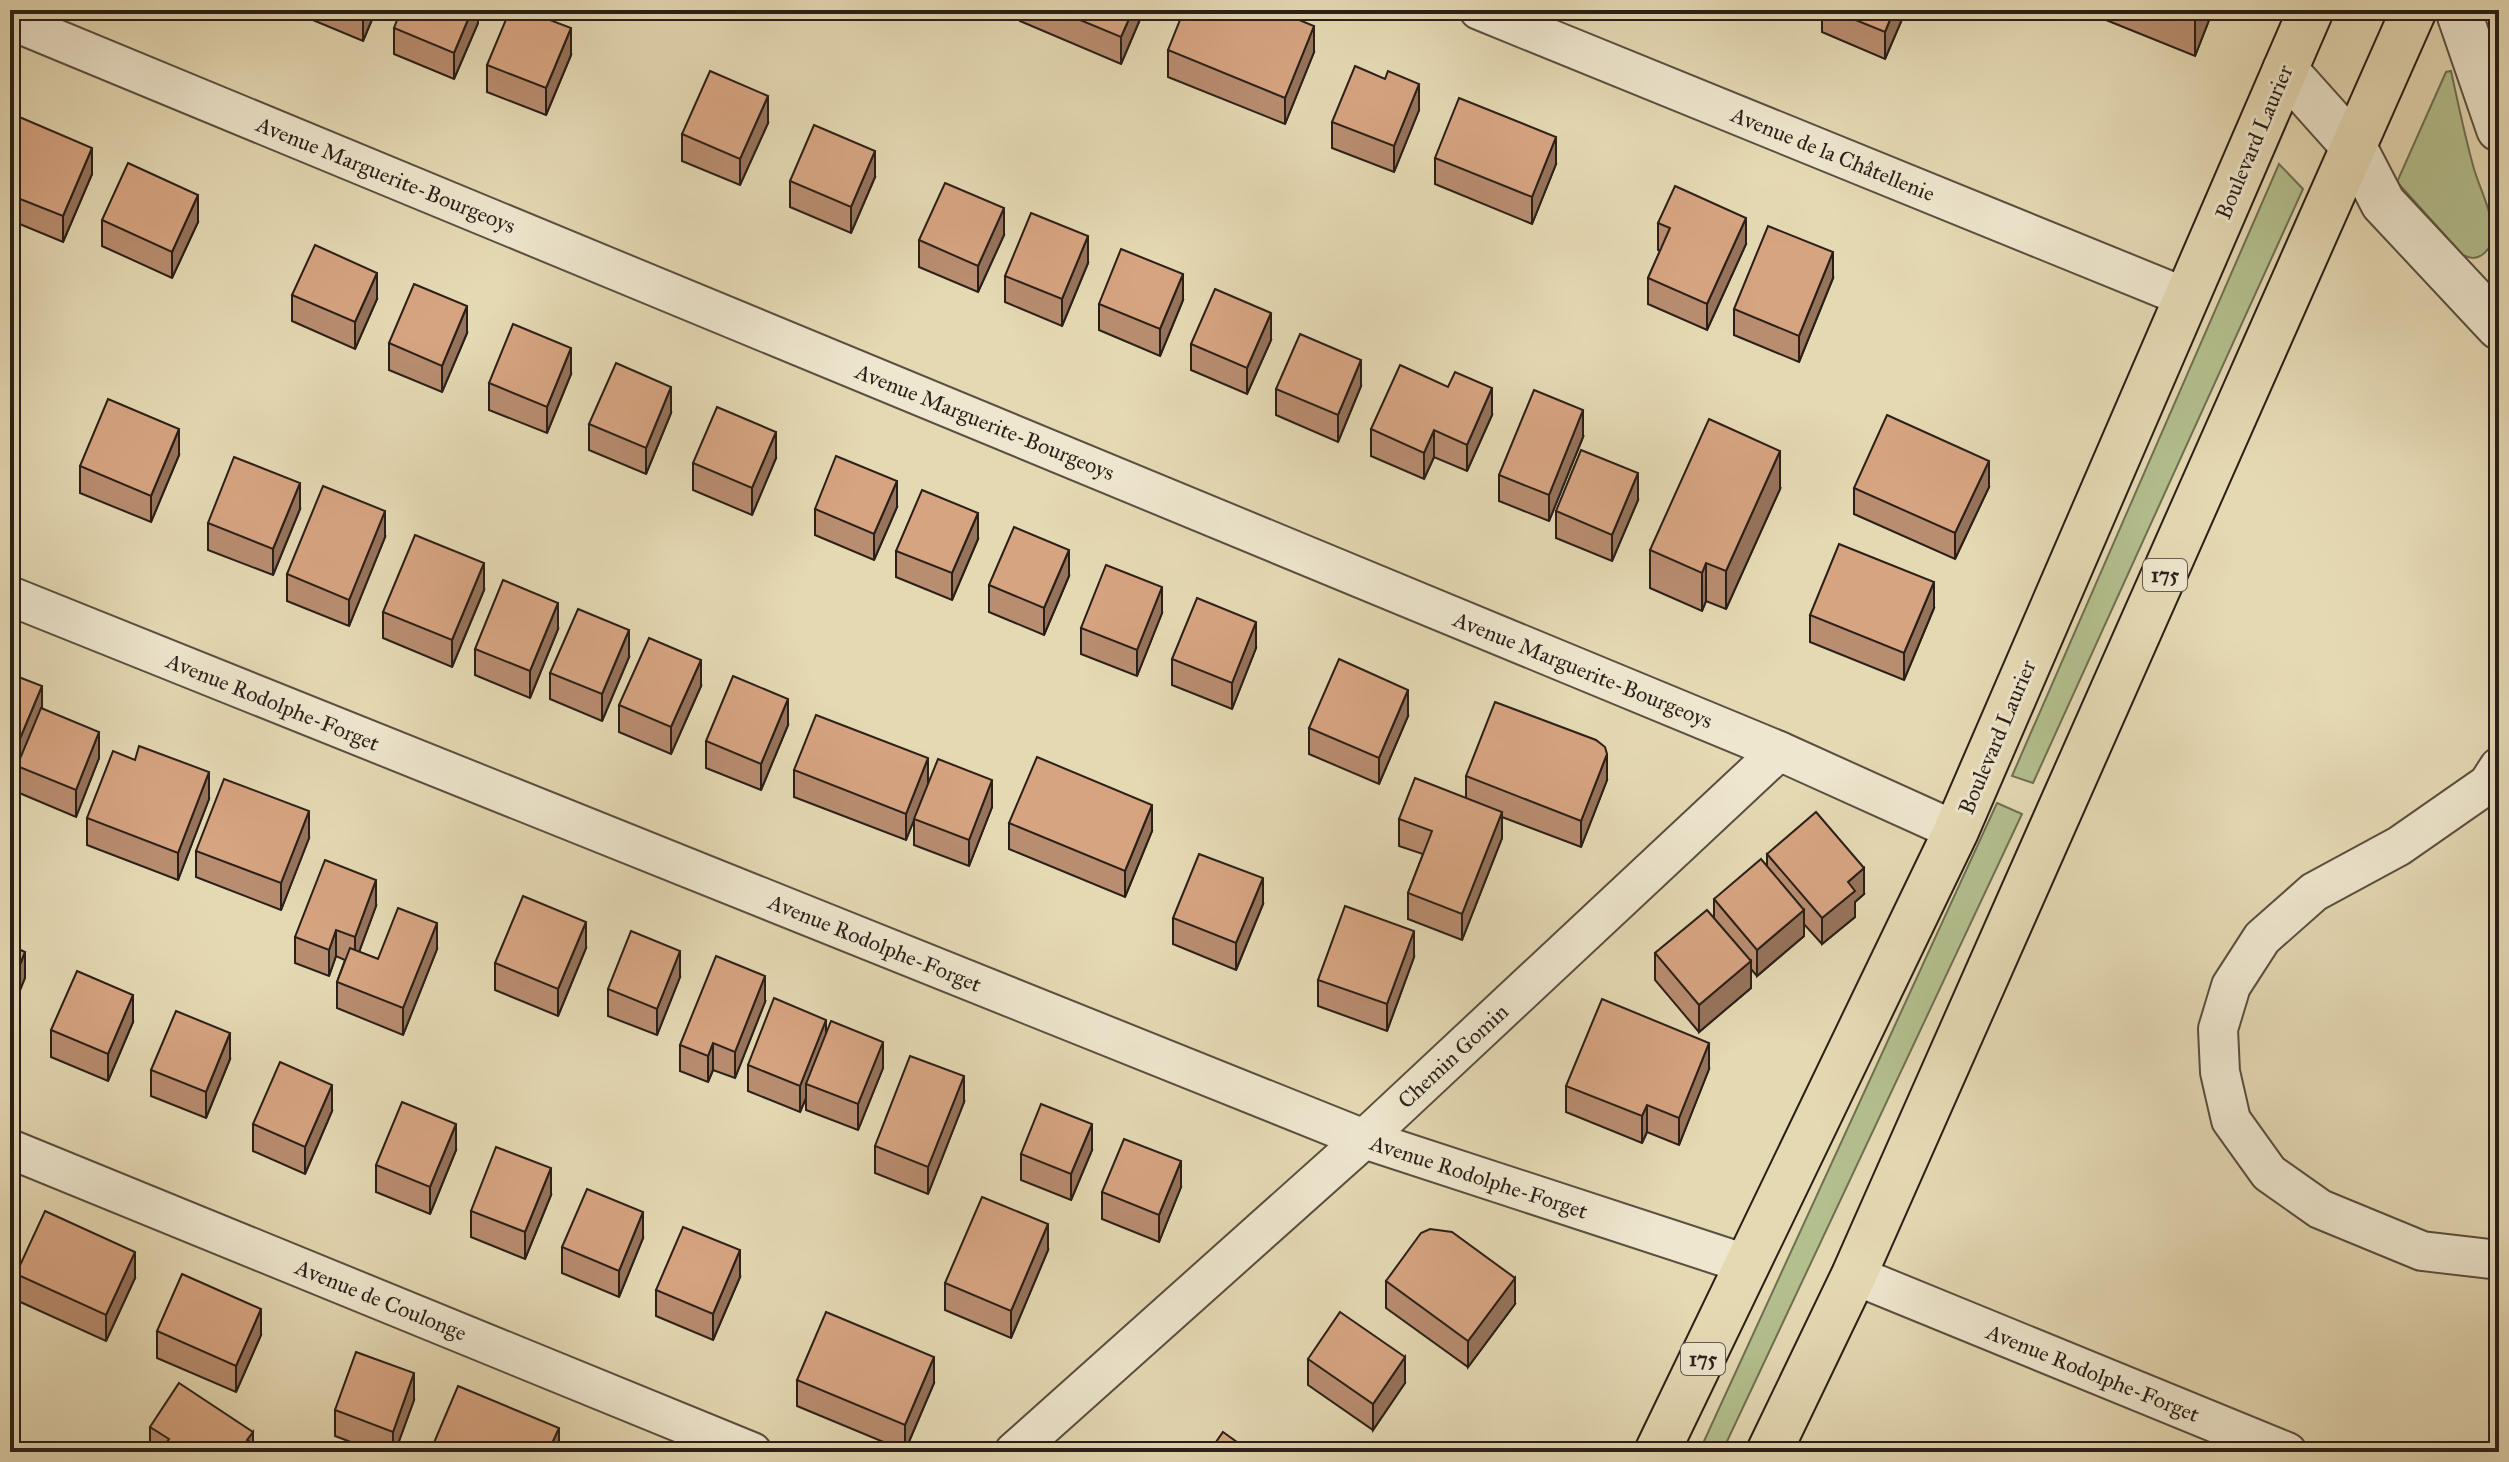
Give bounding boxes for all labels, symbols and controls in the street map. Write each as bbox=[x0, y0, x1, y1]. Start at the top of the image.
street label: Boulevard Laurier bbox=[2209, 60, 2299, 223]
street label: Avenue de la Châtellenie bbox=[1726, 100, 1939, 207]
street label: Avenue Marguerite-Bourgeoys bbox=[252, 110, 520, 239]
street label: Avenue Marguerite-Bourgeoys bbox=[851, 357, 1119, 486]
road number: 175 bbox=[2143, 559, 2187, 591]
street label: Avenue Marguerite-Bourgeoys bbox=[1449, 605, 1717, 734]
street label: Avenue Rodolphe-Forget bbox=[162, 647, 384, 757]
street label: Boulevard Laurier bbox=[1952, 655, 2042, 818]
street label: Avenue Rodolphe-Forget bbox=[764, 888, 986, 998]
street label: Chemin Gomin bbox=[1392, 998, 1514, 1114]
street label: Avenue Rodolphe-Forget bbox=[1366, 1129, 1591, 1225]
street label: Avenue de Coulonge bbox=[291, 1253, 471, 1347]
street label: Avenue Rodolphe-Forget bbox=[1982, 1318, 2204, 1428]
road number: 175 bbox=[1681, 1343, 1725, 1375]

